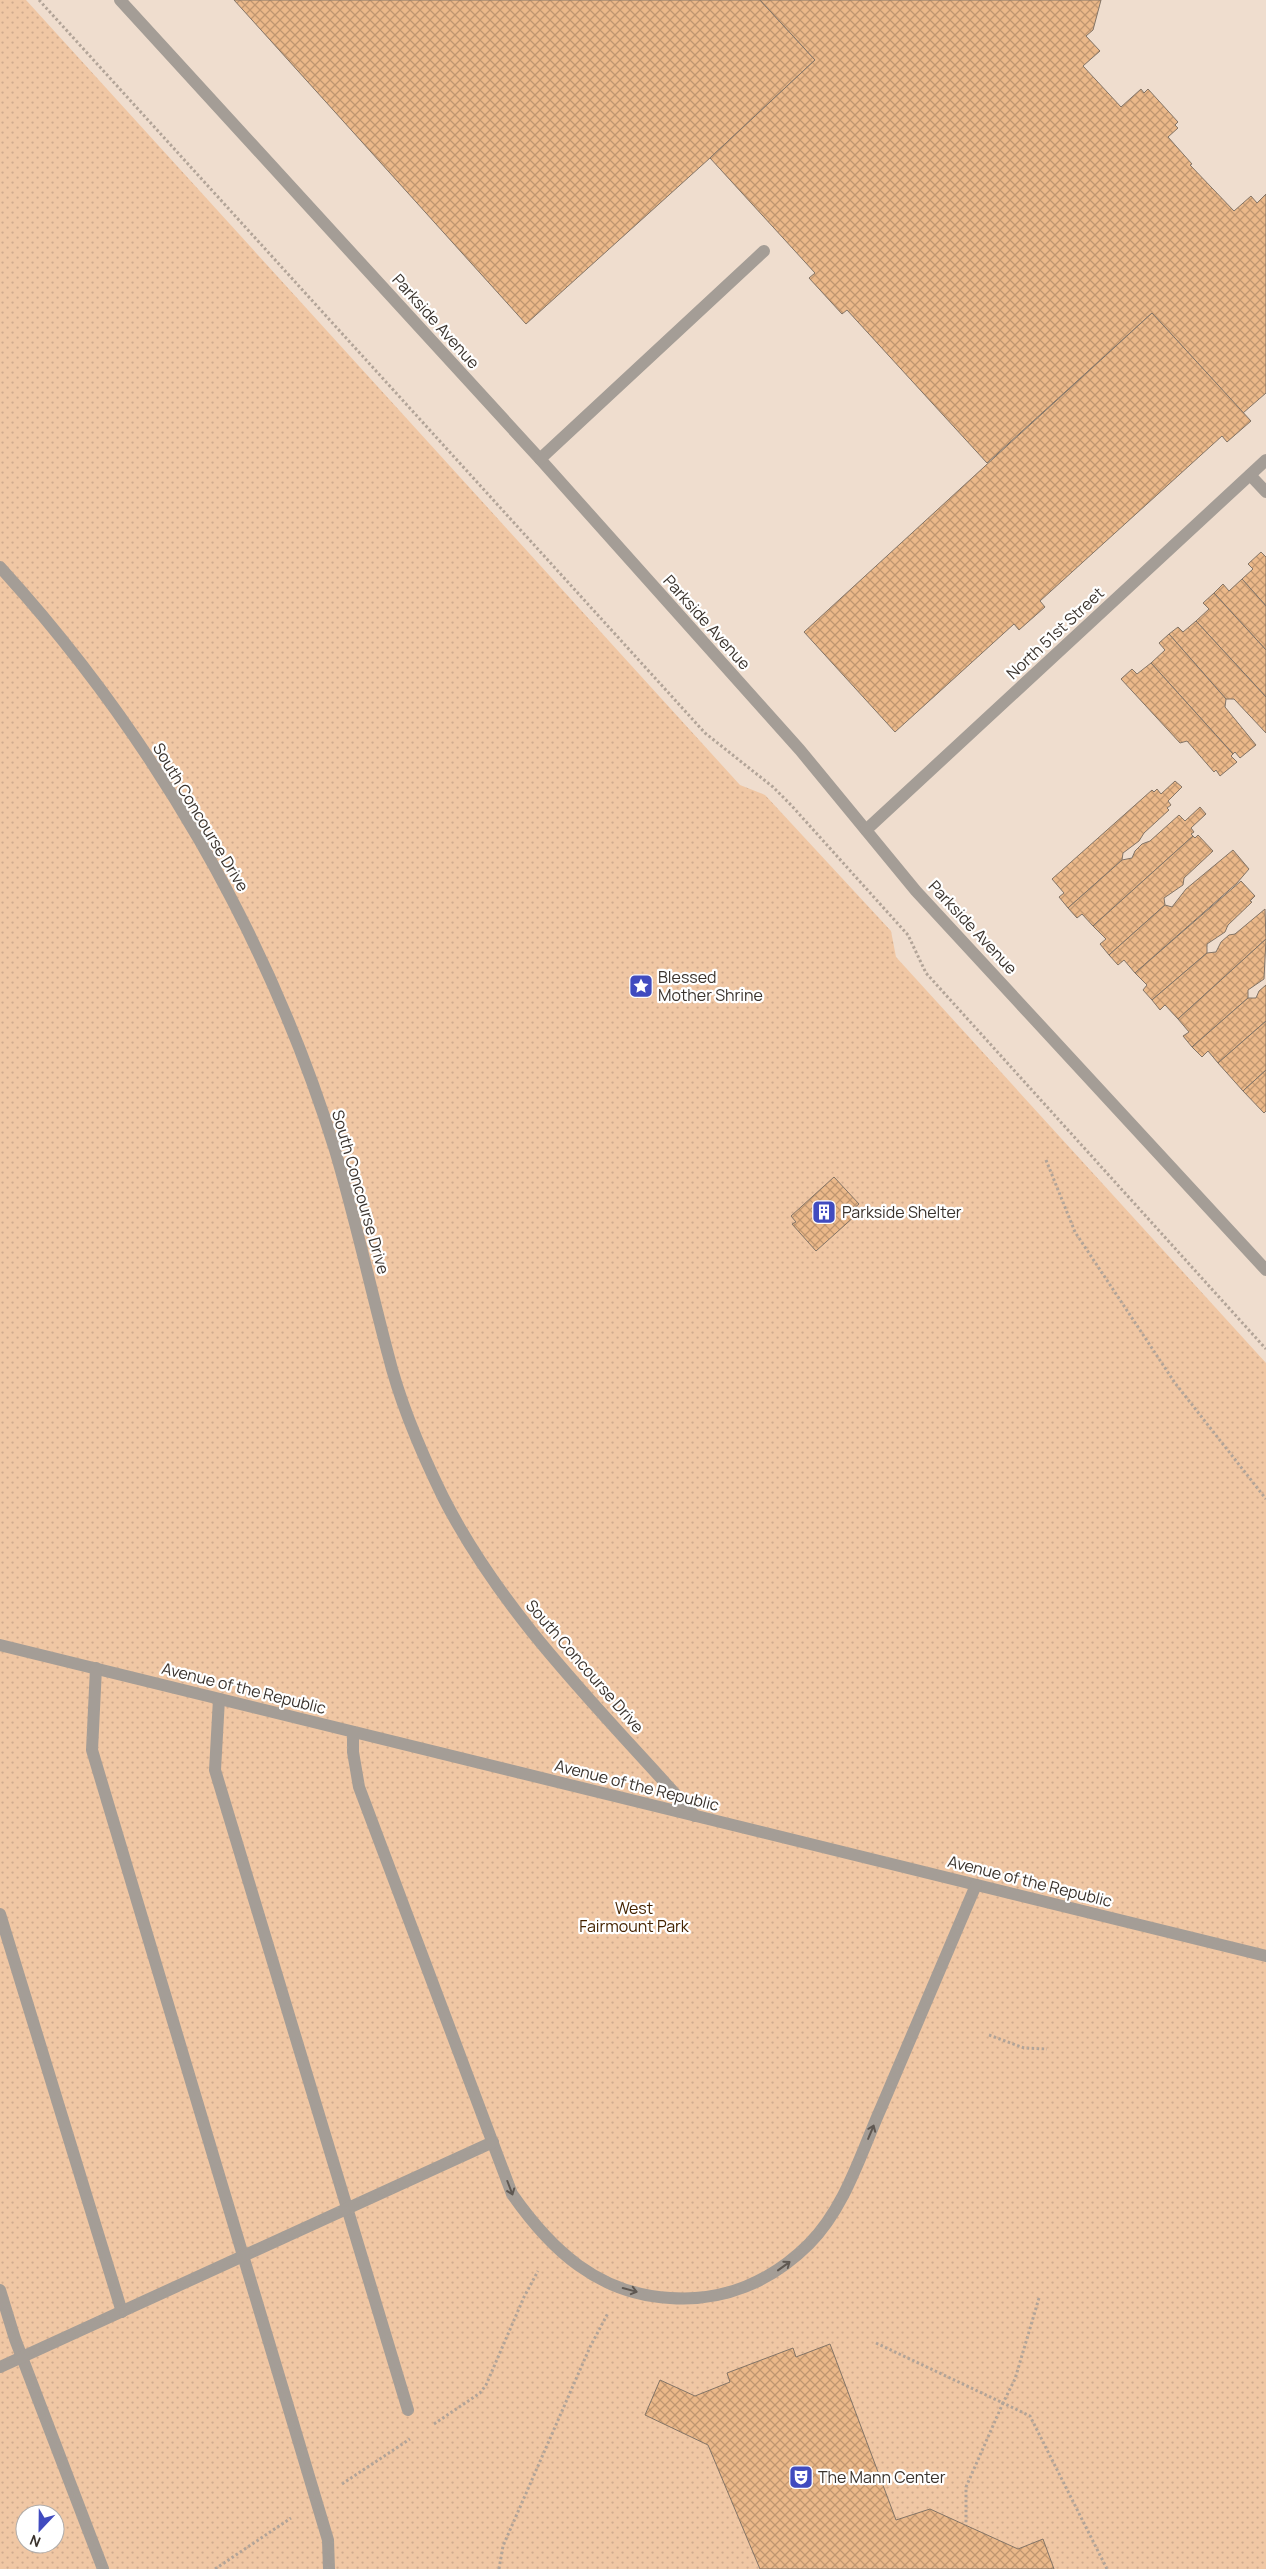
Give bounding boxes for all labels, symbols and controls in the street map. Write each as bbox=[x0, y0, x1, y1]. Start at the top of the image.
street label: Parkside Avenue bbox=[387, 269, 485, 373]
street label: Parkside Avenue bbox=[658, 570, 756, 674]
street label: North 51st Street bbox=[1002, 582, 1108, 684]
street label: South Concourse Drive bbox=[148, 739, 254, 895]
street label: Parkside Avenue bbox=[924, 875, 1022, 979]
place label: Blessed Mother Shrine bbox=[658, 966, 763, 1006]
place icon: Blessed Mother Shrine bbox=[628, 973, 654, 999]
street label: South Concourse Drive bbox=[327, 1107, 395, 1277]
building icon: Parkside Shelter bbox=[811, 1199, 837, 1225]
place label: Parkside Shelter bbox=[842, 1201, 962, 1223]
street label: South Concourse Drive bbox=[521, 1595, 649, 1737]
street label: Avenue of the Republic bbox=[159, 1657, 329, 1719]
street label: Avenue of the Republic bbox=[552, 1754, 722, 1816]
street label: Avenue of the Republic bbox=[945, 1850, 1115, 1912]
park label: West Fairmount Park bbox=[579, 1897, 690, 1937]
one-way arrow bbox=[866, 2125, 876, 2140]
one-way arrow bbox=[506, 2179, 515, 2195]
one-way arrow bbox=[777, 2261, 791, 2271]
one-way arrow bbox=[621, 2286, 637, 2296]
theatre icon: The Mann Center bbox=[788, 2464, 814, 2490]
place label: The Mann Center bbox=[818, 2466, 946, 2488]
north arrow bbox=[15, 2504, 65, 2554]
text: N bbox=[27, 2531, 43, 2552]

